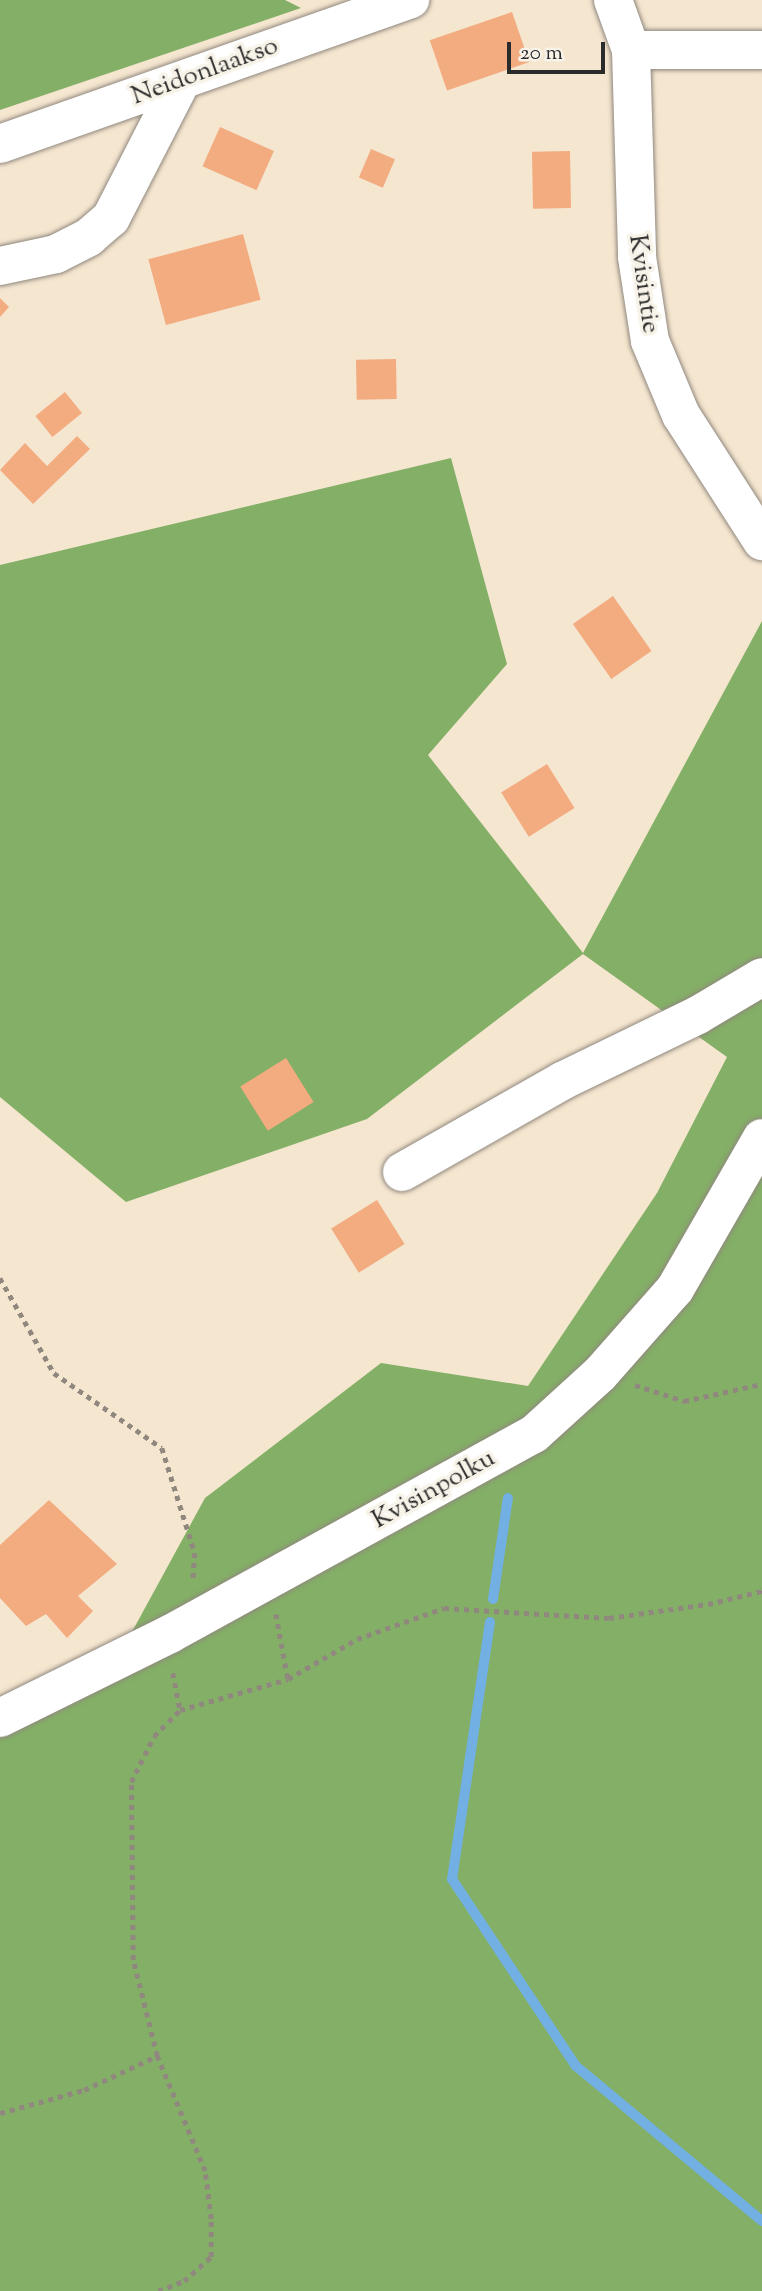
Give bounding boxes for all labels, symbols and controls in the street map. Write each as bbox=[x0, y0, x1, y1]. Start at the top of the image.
scale bar bbox=[510, 28, 608, 72]
street label: Neidonlaakso bbox=[127, 31, 283, 113]
text: 20 m bbox=[520, 39, 563, 69]
street label: Kvisintie bbox=[621, 233, 665, 335]
street label: Kvisinpolku bbox=[367, 1443, 501, 1537]

